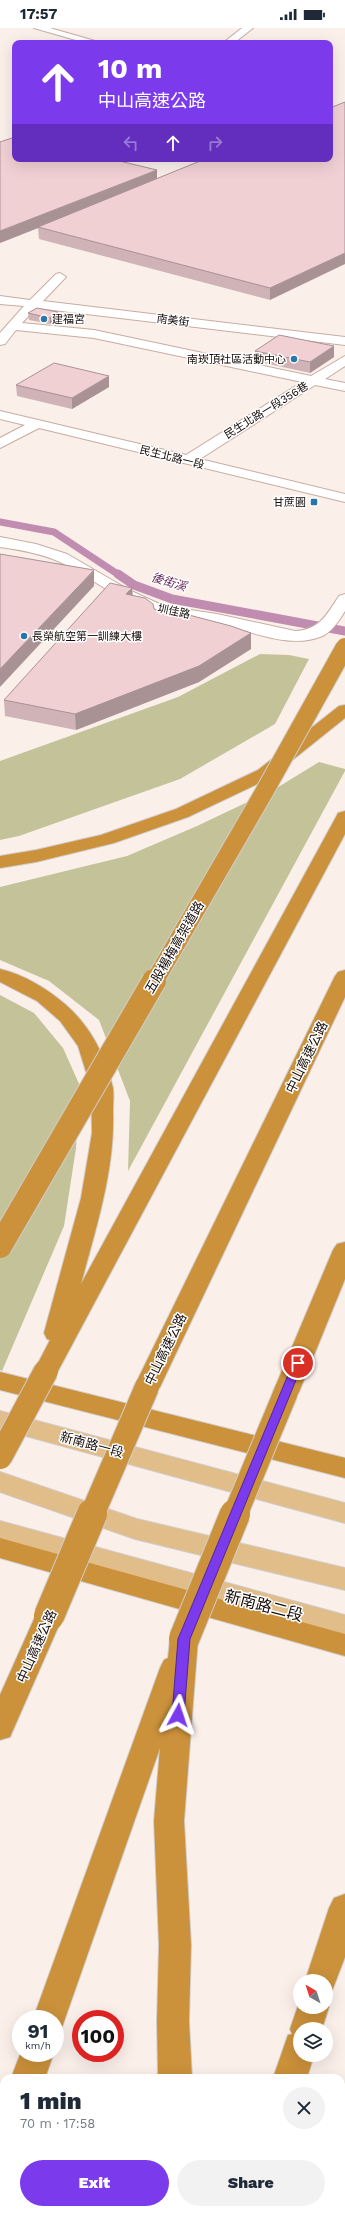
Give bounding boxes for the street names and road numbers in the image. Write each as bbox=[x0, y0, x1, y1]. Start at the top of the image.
street label: 南美街 bbox=[156, 312, 190, 329]
street label: 民生北路一段356巷 bbox=[222, 379, 311, 442]
street label: 民生北路一段 bbox=[138, 443, 205, 472]
street label: 圳佳路 bbox=[156, 602, 191, 621]
street label: 五股楊梅高架道路 bbox=[142, 898, 207, 996]
street label: 中山高速公路 bbox=[283, 1019, 330, 1096]
street label: 中山高速公路 bbox=[142, 1311, 189, 1388]
street label: 新南路一段 bbox=[59, 1429, 125, 1460]
street label: 新南路二段 bbox=[223, 1586, 305, 1625]
street label: 中山高速公路 bbox=[14, 1608, 59, 1685]

